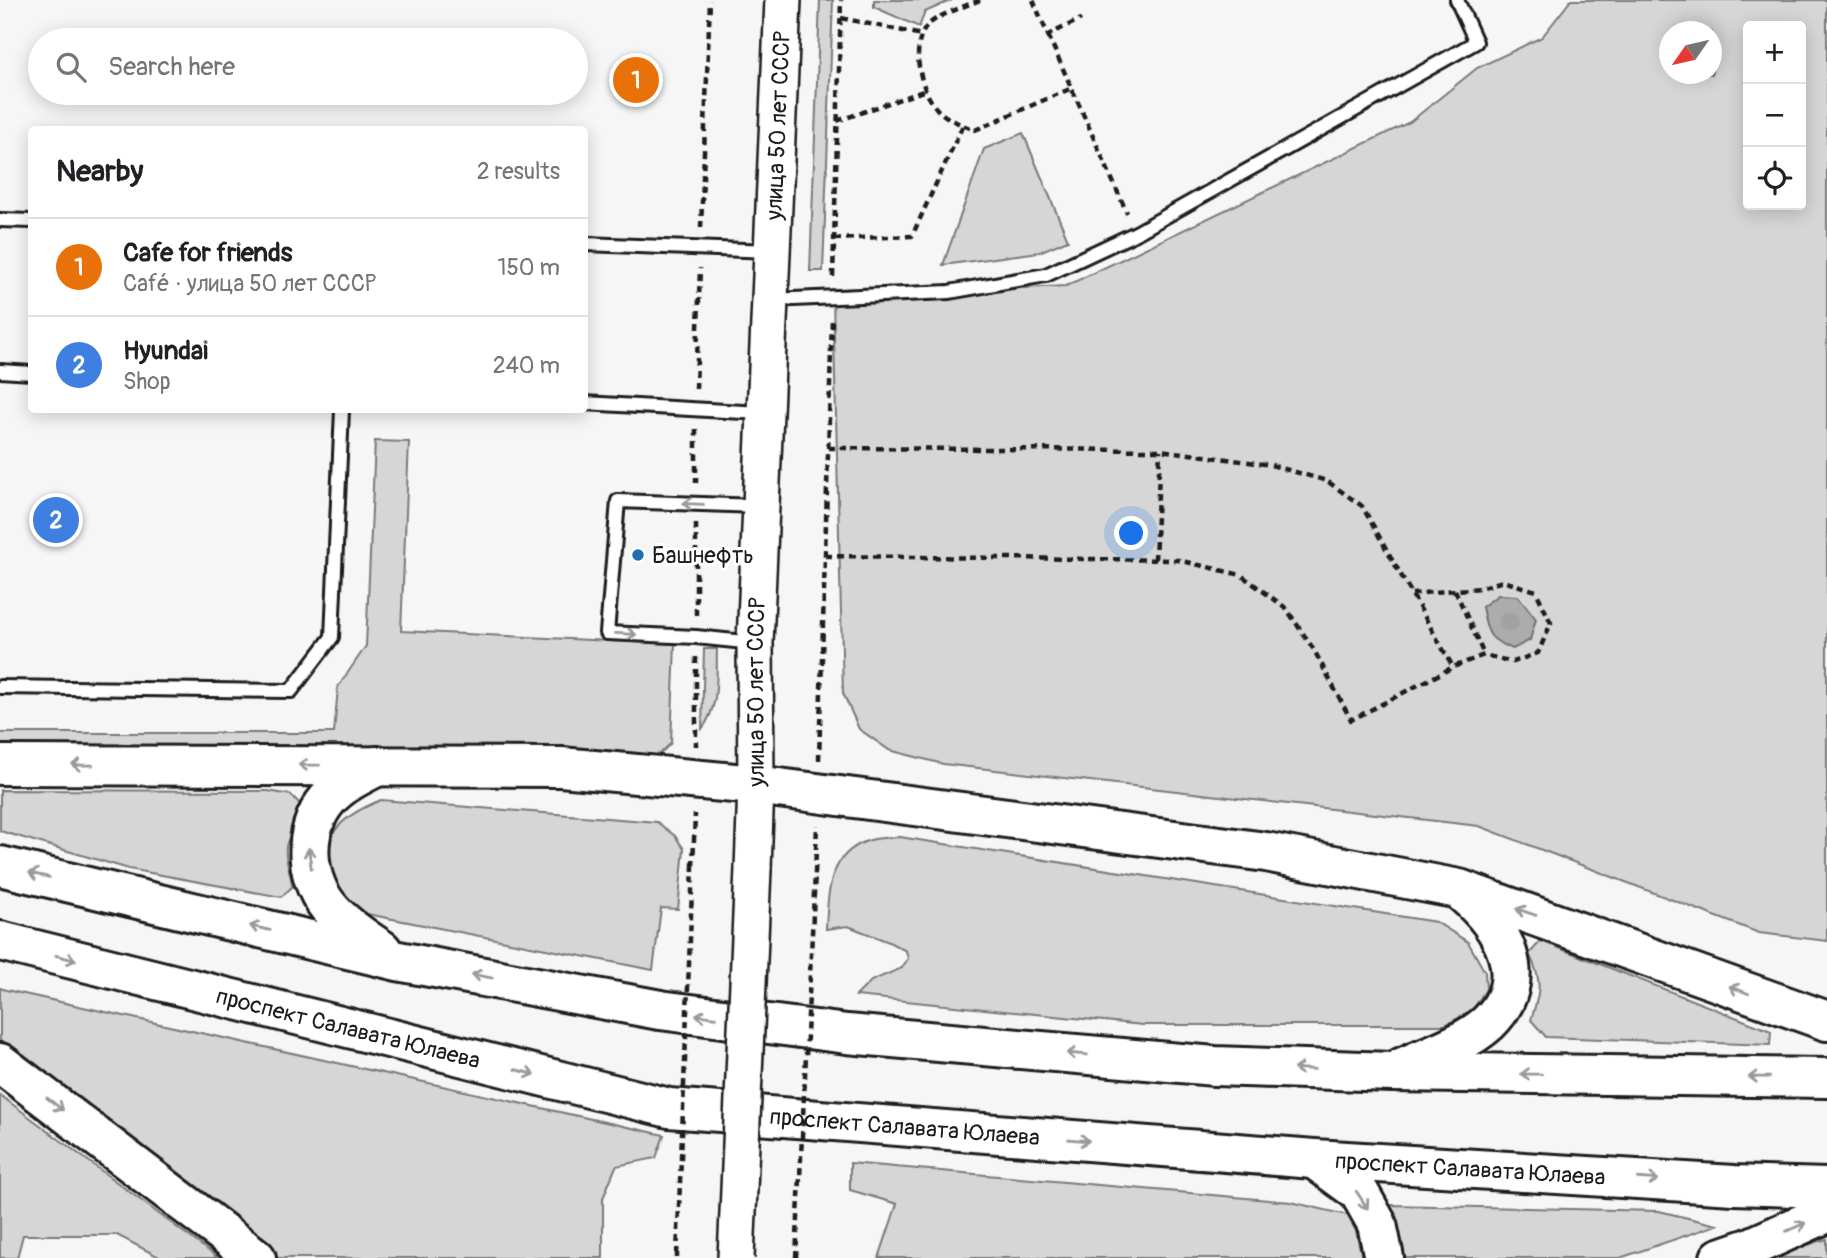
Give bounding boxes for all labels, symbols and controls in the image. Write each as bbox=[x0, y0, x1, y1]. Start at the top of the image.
north arrow bbox=[1659, 21, 1722, 84]
map controls bbox=[1743, 21, 1806, 210]
button: + bbox=[1743, 21, 1806, 84]
search box bbox=[28, 28, 588, 105]
street label: улица 50 лет СССР bbox=[759, 30, 797, 222]
icon: search bbox=[52, 48, 90, 86]
text: Search here bbox=[108, 51, 235, 83]
pin: 1 bbox=[613, 54, 659, 106]
button: − bbox=[1743, 84, 1806, 147]
button: locate bbox=[1743, 147, 1806, 210]
text: Nearby bbox=[56, 153, 143, 190]
text: 2 results bbox=[477, 157, 560, 186]
text: Cafe for friends bbox=[123, 237, 292, 269]
text: 1 bbox=[75, 253, 84, 282]
text: 150 m bbox=[497, 253, 560, 282]
text: Café · улица 50 лет СССР bbox=[123, 269, 376, 298]
text: Hyundai bbox=[123, 335, 208, 367]
text: 2 bbox=[73, 351, 85, 380]
text: 240 m bbox=[493, 351, 560, 380]
text: Shop bbox=[123, 367, 171, 396]
pin: 2 bbox=[33, 494, 79, 546]
one-way arrow bbox=[682, 497, 705, 510]
your location bbox=[1114, 516, 1148, 550]
place label: Башнефть bbox=[652, 541, 754, 570]
marker: Башнефть bbox=[630, 547, 646, 563]
street label: улица 50 лет СССР bbox=[741, 596, 772, 788]
one-way arrow bbox=[615, 627, 638, 640]
one-way arrow bbox=[71, 758, 94, 771]
one-way arrow bbox=[298, 758, 321, 772]
one-way arrow bbox=[303, 847, 316, 870]
one-way arrow bbox=[28, 868, 51, 881]
one-way arrow bbox=[1515, 905, 1537, 917]
one-way arrow bbox=[249, 921, 272, 934]
one-way arrow bbox=[54, 952, 77, 965]
one-way arrow bbox=[471, 969, 494, 983]
street label: проспект Салавата Юлаева bbox=[213, 982, 483, 1075]
one-way arrow bbox=[1729, 983, 1751, 996]
one-way arrow bbox=[695, 1009, 718, 1022]
one-way arrow bbox=[1066, 1047, 1089, 1060]
one-way arrow bbox=[1293, 1062, 1316, 1075]
one-way arrow bbox=[513, 1066, 536, 1079]
one-way arrow bbox=[1520, 1067, 1543, 1081]
one-way arrow bbox=[1748, 1070, 1771, 1084]
one-way arrow bbox=[45, 1096, 64, 1111]
street label: проспект Салавата Юлаева bbox=[768, 1102, 1041, 1152]
one-way arrow bbox=[1067, 1134, 1089, 1147]
street label: проспект Салавата Юлаева bbox=[1334, 1146, 1606, 1192]
one-way arrow bbox=[1636, 1173, 1659, 1186]
one-way arrow bbox=[1356, 1189, 1370, 1209]
one-way arrow bbox=[1785, 1220, 1806, 1233]

